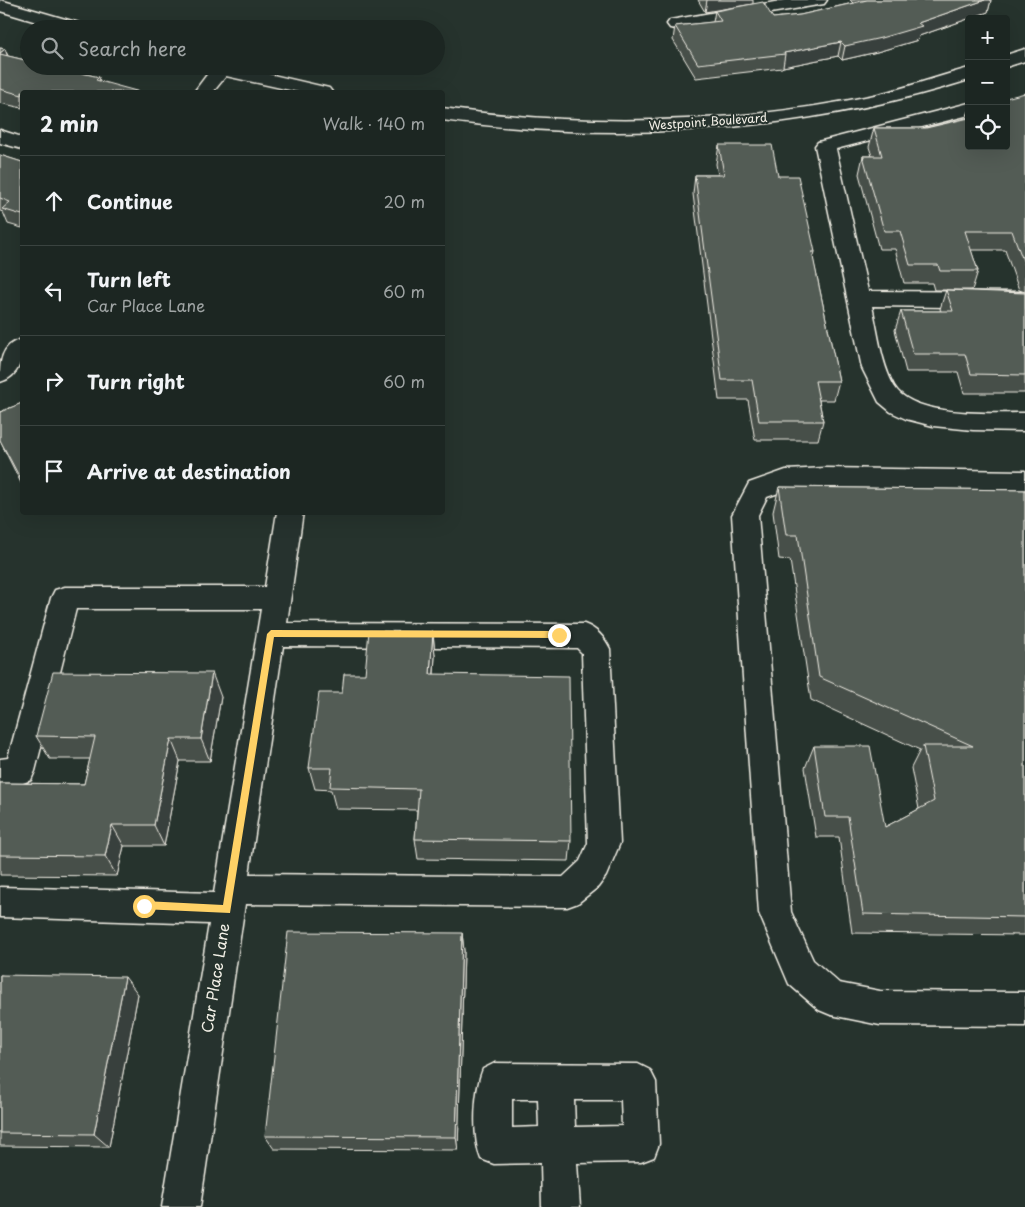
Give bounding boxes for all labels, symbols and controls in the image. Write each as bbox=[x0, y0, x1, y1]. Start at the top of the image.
map controls bbox=[965, 15, 1010, 150]
button: + bbox=[965, 15, 1010, 60]
search box bbox=[20, 20, 445, 75]
icon: search bbox=[38, 34, 66, 62]
text: Search here bbox=[78, 34, 187, 62]
button: − bbox=[965, 60, 1010, 105]
button: locate bbox=[965, 105, 1010, 150]
text: 2 min bbox=[40, 107, 99, 139]
street label: Westpoint Boulevard bbox=[648, 108, 769, 134]
text: Walk · 140 m bbox=[323, 111, 425, 135]
icon: ahead bbox=[40, 187, 68, 215]
text: Continue bbox=[87, 187, 173, 215]
text: 20 m bbox=[384, 189, 425, 213]
text: Turn left bbox=[87, 265, 171, 293]
icon: left bbox=[40, 277, 68, 305]
text: 60 m bbox=[383, 279, 425, 303]
text: Car Place Lane bbox=[87, 293, 205, 317]
icon: right bbox=[40, 367, 68, 395]
text: Turn right bbox=[87, 367, 185, 395]
text: 60 m bbox=[383, 369, 425, 393]
icon: arrive bbox=[40, 457, 68, 485]
text: Arrive at destination bbox=[87, 457, 291, 485]
route end bbox=[548, 624, 571, 647]
route start bbox=[133, 895, 156, 918]
street label: Car Place Lane bbox=[194, 921, 235, 1034]

